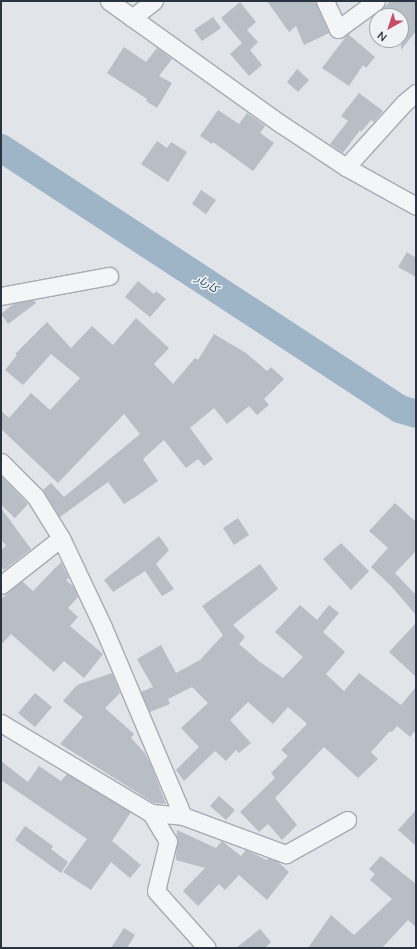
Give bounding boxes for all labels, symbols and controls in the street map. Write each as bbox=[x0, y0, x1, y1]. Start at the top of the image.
north arrow bbox=[369, 8, 409, 48]
text: N bbox=[374, 28, 390, 45]
water label: کاربار bbox=[193, 271, 221, 295]

